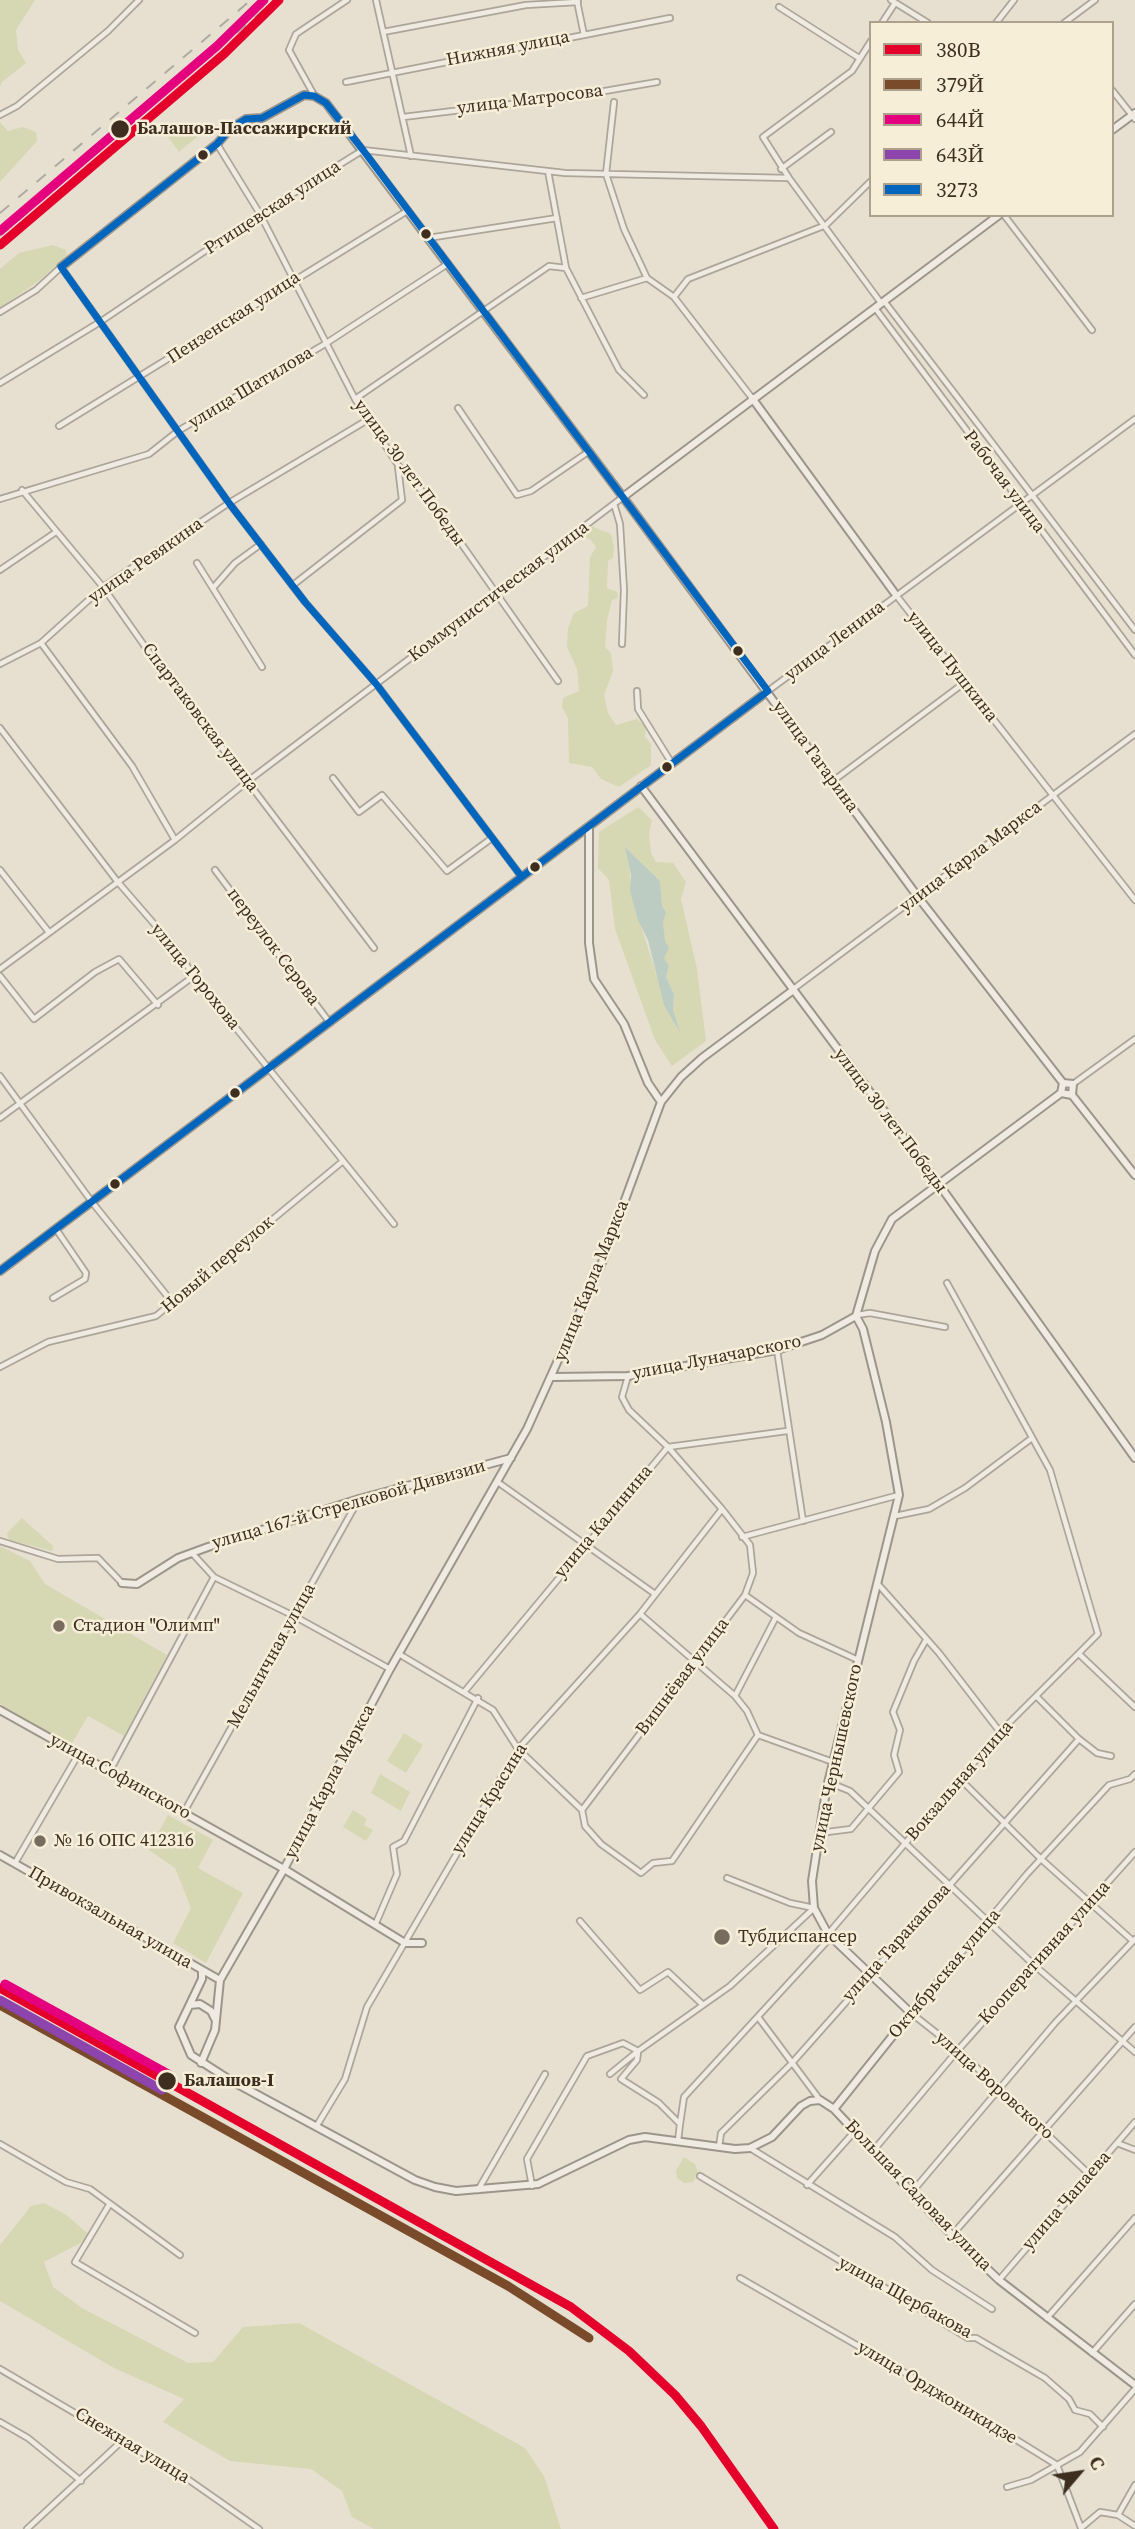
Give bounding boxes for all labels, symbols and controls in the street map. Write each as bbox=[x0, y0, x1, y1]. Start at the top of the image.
legend bbox=[869, 21, 1114, 217]
street label: Нижняя улица bbox=[445, 26, 571, 72]
text: 380В bbox=[936, 35, 981, 64]
text: 379Й bbox=[936, 70, 984, 99]
street label: улица Матросова bbox=[456, 80, 604, 120]
text: 644Й bbox=[936, 105, 984, 134]
marker: Балашов-Пассажирский bbox=[109, 118, 131, 140]
place label: Балашов-Пассажирский bbox=[137, 118, 352, 140]
text: 643Й bbox=[936, 140, 984, 169]
unlabelled marker bbox=[196, 148, 210, 162]
street label: Ртищевская улица bbox=[201, 156, 345, 260]
text: 3273 bbox=[936, 175, 978, 204]
unlabelled marker bbox=[419, 227, 433, 241]
street label: Пензенская улица bbox=[163, 267, 305, 369]
street label: улица Шатилова bbox=[185, 342, 317, 434]
street label: улица 30 лет Победы bbox=[349, 396, 469, 550]
street label: Рабочая улица bbox=[958, 426, 1050, 538]
street label: улица Ревякина bbox=[84, 513, 208, 609]
street label: Коммунистическая улица bbox=[404, 517, 594, 667]
street label: улица Ленина bbox=[781, 596, 889, 686]
street label: улица Пушкина bbox=[902, 607, 1002, 727]
street label: Спартаковская улица bbox=[137, 639, 263, 797]
unlabelled marker bbox=[731, 644, 745, 658]
street label: улица Гагарина bbox=[767, 697, 863, 817]
unlabelled marker bbox=[660, 760, 674, 774]
street label: улица Карла Маркса bbox=[896, 797, 1046, 917]
unlabelled marker bbox=[528, 860, 542, 874]
street label: переулок Серова bbox=[222, 884, 324, 1010]
street label: улица Горохова bbox=[145, 919, 245, 1035]
street label: улица 30 лет Победы bbox=[828, 1044, 952, 1198]
unlabelled marker bbox=[228, 1086, 242, 1100]
unlabelled marker bbox=[108, 1177, 122, 1191]
street label: улица Карла Маркса bbox=[550, 1197, 634, 1365]
street label: Новый переулок bbox=[157, 1212, 279, 1318]
street label: улица Луначарского bbox=[631, 1331, 803, 1385]
street label: улица 167-й Стрелковой Дивизии bbox=[210, 1456, 488, 1554]
street label: улица Калинина bbox=[550, 1461, 658, 1583]
street label: Мельничная улица bbox=[223, 1580, 321, 1732]
street label: Вишнёвая улица bbox=[632, 1614, 734, 1740]
place label: Стадион "Олимп" bbox=[73, 1615, 220, 1637]
marker: Стадион "Олимп" bbox=[51, 1618, 67, 1634]
street label: улица Чернышевского bbox=[807, 1662, 867, 1854]
street label: улица Карла Маркса bbox=[280, 1701, 380, 1863]
street label: Вокзальная улица bbox=[902, 1716, 1018, 1846]
street label: улица Софинского bbox=[46, 1729, 194, 1825]
street label: улица Красина bbox=[447, 1740, 533, 1858]
place label: № 16 ОПС 412316 bbox=[54, 1830, 194, 1852]
marker: № 16 ОПС 412316 bbox=[32, 1833, 48, 1849]
street label: Привокзальная улица bbox=[24, 1862, 196, 1974]
street label: Кооперативная улица bbox=[975, 1877, 1115, 2029]
street label: улица Тараканова bbox=[838, 1879, 956, 2007]
street label: Октябрьская улица bbox=[884, 1905, 1006, 2043]
place label: Тубдиспансер bbox=[738, 1926, 857, 1948]
marker: Тубдиспансер bbox=[712, 1927, 732, 1947]
street label: улица Воровского bbox=[930, 2027, 1058, 2145]
marker: Балашов-I bbox=[156, 2070, 178, 2092]
place label: Балашов-I bbox=[184, 2070, 274, 2092]
street label: Большая Садовая улица bbox=[840, 2116, 996, 2276]
street label: улица Чапаева bbox=[1018, 2147, 1116, 2255]
street label: улица Щербакова bbox=[834, 2252, 976, 2344]
street label: улица Орджоникидзе bbox=[853, 2337, 1021, 2449]
street label: Снежная улица bbox=[71, 2403, 193, 2489]
north arrow bbox=[1044, 2438, 1114, 2508]
text: С bbox=[1083, 2451, 1112, 2474]

